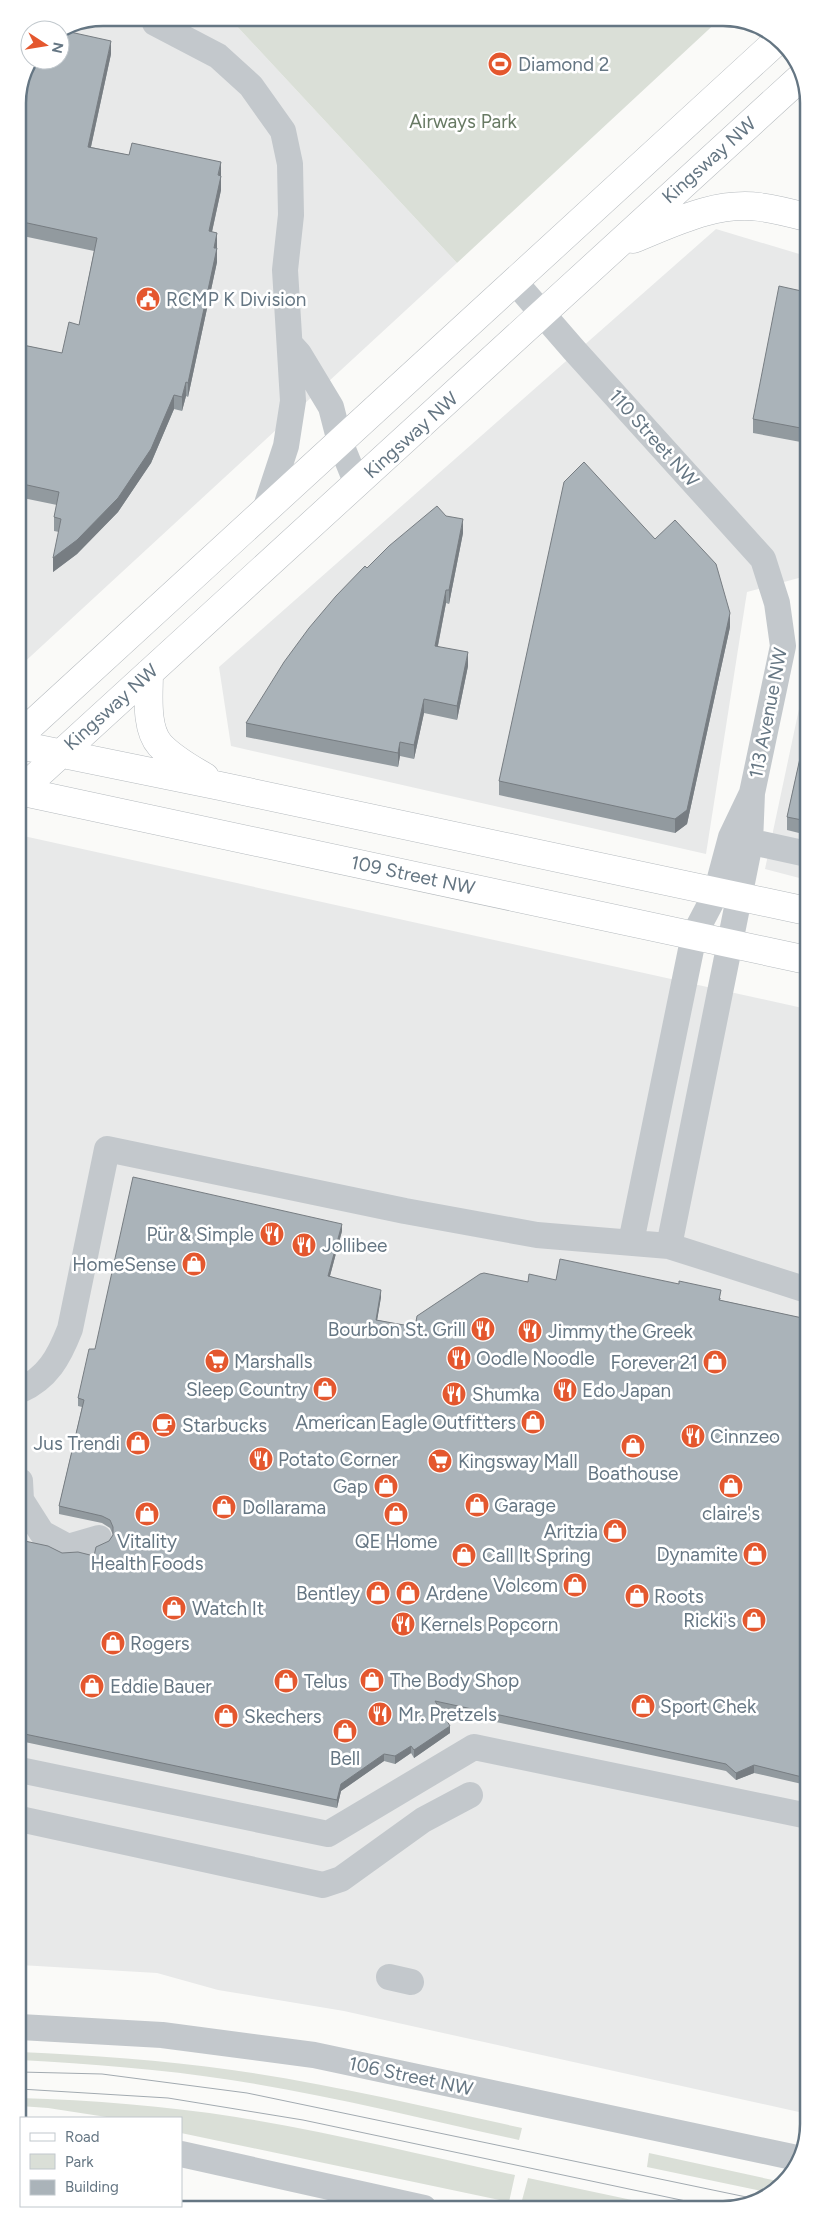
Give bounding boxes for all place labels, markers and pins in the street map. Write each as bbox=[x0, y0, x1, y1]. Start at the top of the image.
sports icon: Diamond 2 bbox=[487, 51, 513, 77]
place label: Diamond 2 bbox=[518, 53, 609, 76]
public building icon: RCMP K Division bbox=[135, 286, 161, 312]
place label: RCMP K Division bbox=[166, 288, 306, 311]
restaurant icon: Pür & Simple bbox=[259, 1221, 285, 1247]
place label: Pür & Simple bbox=[146, 1223, 254, 1246]
restaurant icon: Jollibee bbox=[291, 1232, 317, 1258]
place label: Jollibee bbox=[322, 1234, 387, 1257]
shop icon: HomeSense bbox=[181, 1251, 207, 1277]
place label: HomeSense bbox=[72, 1253, 176, 1276]
restaurant icon: Bourbon St. Grill bbox=[470, 1316, 496, 1342]
place label: Bourbon St. Grill bbox=[328, 1318, 466, 1341]
restaurant icon: Jimmy the Greek bbox=[517, 1318, 543, 1344]
place label: Jimmy the Greek bbox=[548, 1320, 694, 1343]
restaurant icon: Oodle Noodle bbox=[446, 1345, 472, 1371]
place label: Oodle Noodle bbox=[476, 1347, 595, 1370]
supermarket icon: Marshalls bbox=[204, 1348, 230, 1374]
shop icon: Forever 21 bbox=[702, 1349, 728, 1375]
place label: Marshalls bbox=[234, 1350, 313, 1373]
place label: Forever 21 bbox=[611, 1351, 698, 1374]
shop icon: Sleep Country bbox=[312, 1376, 338, 1402]
restaurant icon: Edo Japan bbox=[552, 1377, 578, 1403]
place label: Sleep Country bbox=[186, 1378, 308, 1401]
place label: Edo Japan bbox=[582, 1379, 671, 1402]
restaurant icon: Shumka bbox=[441, 1381, 467, 1407]
place label: Shumka bbox=[472, 1383, 540, 1406]
shop icon: American Eagle Outfitters bbox=[520, 1409, 546, 1435]
place label: American Eagle Outfitters bbox=[295, 1411, 516, 1434]
cafe icon: Starbucks bbox=[151, 1412, 177, 1438]
place label: Starbucks bbox=[182, 1414, 267, 1437]
restaurant icon: Cinnzeo bbox=[680, 1423, 706, 1449]
place label: Cinnzeo bbox=[710, 1425, 780, 1448]
shop icon: Jus Trendi bbox=[125, 1430, 151, 1456]
place label: Jus Trendi bbox=[34, 1432, 120, 1455]
shop icon: Boathouse bbox=[620, 1433, 646, 1459]
restaurant icon: Potato Corner bbox=[248, 1446, 274, 1472]
place label: Potato Corner bbox=[278, 1448, 399, 1471]
supermarket icon: Kingsway Mall bbox=[427, 1448, 453, 1474]
place label: Kingsway Mall bbox=[458, 1450, 578, 1473]
place label: Boathouse bbox=[588, 1462, 678, 1485]
shop icon: Gap bbox=[373, 1473, 399, 1499]
shop icon: claire's bbox=[718, 1473, 744, 1499]
place label: Gap bbox=[333, 1475, 368, 1498]
shop icon: Garage bbox=[464, 1492, 490, 1518]
shop icon: Dollarama bbox=[211, 1494, 237, 1520]
place label: Garage bbox=[494, 1494, 556, 1517]
place label: Dollarama bbox=[242, 1496, 326, 1519]
shop icon: Vitality Health Foods bbox=[134, 1501, 160, 1527]
shop icon: QE Home bbox=[383, 1501, 409, 1527]
place label: claire's bbox=[702, 1502, 760, 1525]
shop icon: Aritzia bbox=[602, 1518, 628, 1544]
place label: Aritzia bbox=[544, 1520, 598, 1543]
place label: Vitality Health Foods bbox=[90, 1530, 204, 1575]
place label: QE Home bbox=[355, 1530, 437, 1553]
shop icon: Dynamite bbox=[742, 1541, 768, 1567]
shop icon: Call It Spring bbox=[451, 1542, 477, 1568]
place label: Dynamite bbox=[657, 1543, 738, 1566]
place label: Call It Spring bbox=[482, 1544, 591, 1567]
shop icon: Volcom bbox=[562, 1572, 588, 1598]
place label: Volcom bbox=[493, 1574, 558, 1597]
shop icon: Bentley bbox=[365, 1580, 391, 1606]
shop icon: Ardene bbox=[395, 1580, 421, 1606]
place label: Bentley bbox=[296, 1582, 360, 1605]
place label: Ardene bbox=[426, 1582, 488, 1605]
shop icon: Roots bbox=[624, 1583, 650, 1609]
place label: Roots bbox=[654, 1585, 704, 1608]
shop icon: Watch It bbox=[161, 1595, 187, 1621]
place label: Watch It bbox=[192, 1597, 264, 1620]
shop icon: Ricki's bbox=[741, 1607, 767, 1633]
place label: Ricki's bbox=[683, 1609, 736, 1632]
restaurant icon: Kernels Popcorn bbox=[390, 1611, 416, 1637]
place label: Kernels Popcorn bbox=[420, 1613, 558, 1636]
shop icon: Rogers bbox=[100, 1630, 126, 1656]
place label: Rogers bbox=[130, 1632, 190, 1655]
shop icon: The Body Shop bbox=[359, 1667, 385, 1693]
shop icon: Telus bbox=[273, 1668, 299, 1694]
place label: The Body Shop bbox=[390, 1669, 519, 1692]
place label: Telus bbox=[304, 1670, 347, 1693]
shop icon: Eddie Bauer bbox=[79, 1673, 105, 1699]
place label: Eddie Bauer bbox=[110, 1675, 212, 1698]
shop icon: Sport Chek bbox=[630, 1693, 656, 1719]
place label: Sport Chek bbox=[660, 1695, 757, 1718]
restaurant icon: Mr. Pretzels bbox=[367, 1701, 393, 1727]
shop icon: Skechers bbox=[213, 1703, 239, 1729]
place label: Mr. Pretzels bbox=[398, 1703, 497, 1726]
place label: Skechers bbox=[244, 1705, 322, 1728]
shop icon: Bell bbox=[332, 1718, 358, 1744]
place label: Bell bbox=[330, 1747, 360, 1770]

